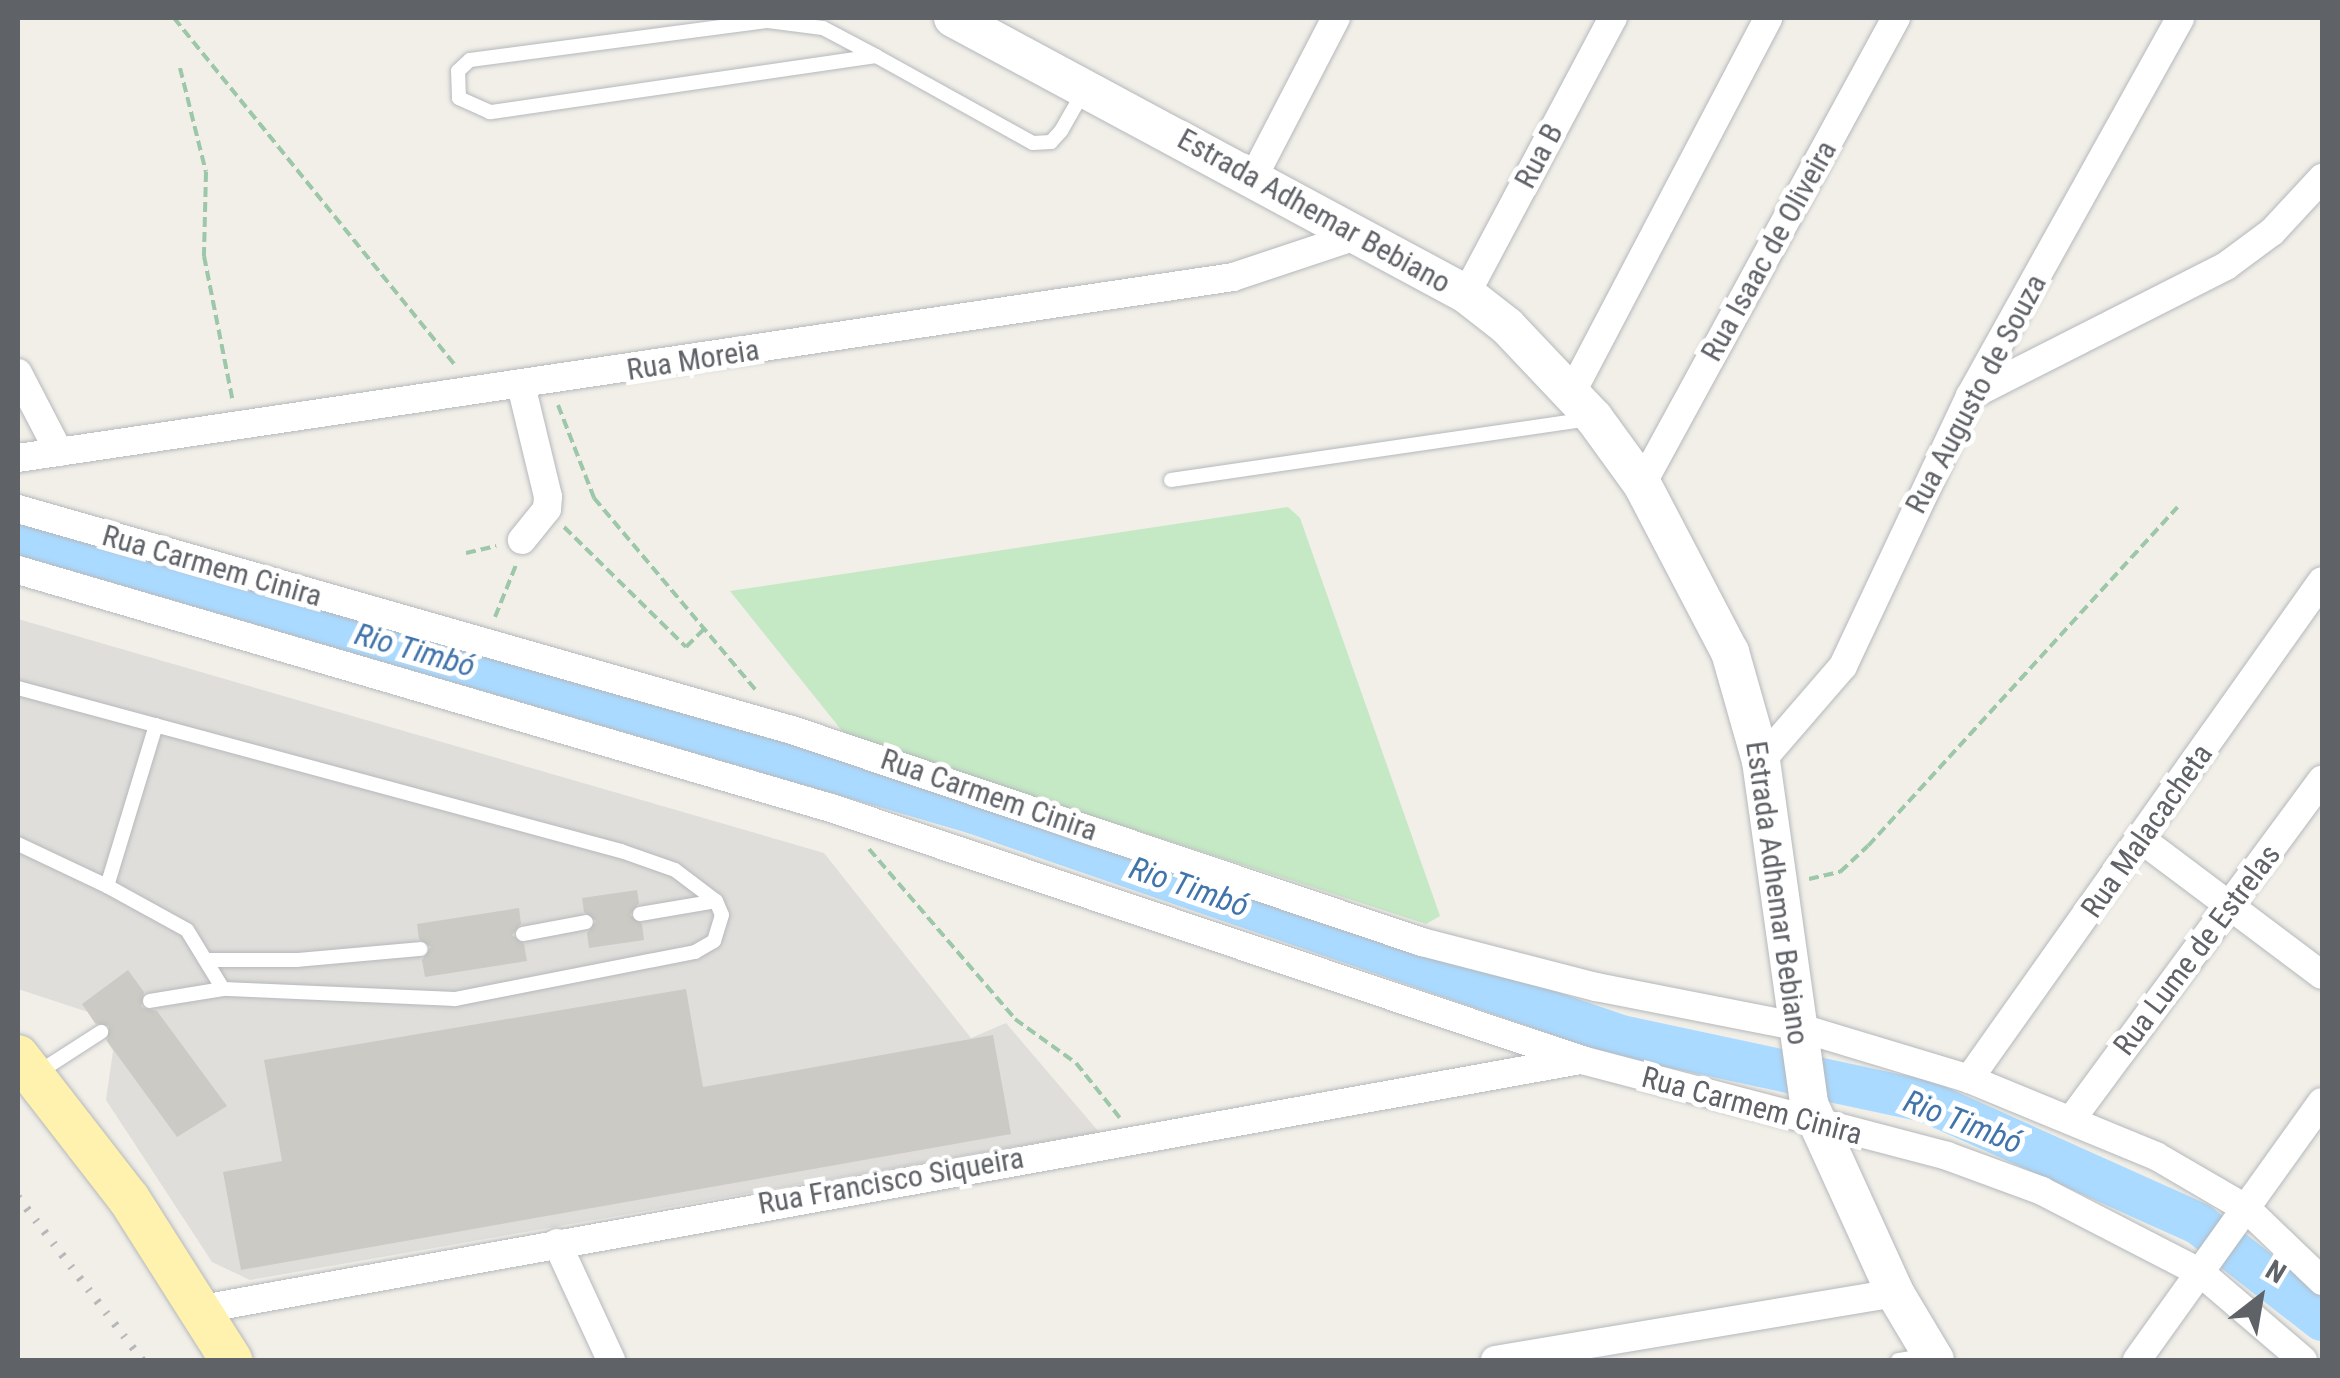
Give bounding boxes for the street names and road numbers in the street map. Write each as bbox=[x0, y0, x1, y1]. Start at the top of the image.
street label: Rua B bbox=[1507, 118, 1571, 194]
street label: Estrada Adhemar Bebiano bbox=[1171, 121, 1457, 301]
street label: Rua Isaac de Oliveira bbox=[1694, 134, 1844, 368]
street label: Rua Augusto de Souza bbox=[1898, 268, 2054, 520]
street label: Rua Moreia bbox=[624, 332, 762, 388]
street label: Rua Carmem Cinira bbox=[98, 517, 326, 615]
street label: Rua Malacacheta bbox=[2074, 737, 2220, 925]
street label: Estrada Adhemar Bebiano bbox=[1738, 739, 1816, 1047]
street label: Rua Carmem Cinira bbox=[876, 741, 1102, 849]
street label: Rua Lume de Estrelas bbox=[2106, 838, 2288, 1062]
street label: Rua Carmem Cinira bbox=[1638, 1059, 1866, 1153]
street label: Rua Francisco Siqueira bbox=[755, 1140, 1027, 1222]

